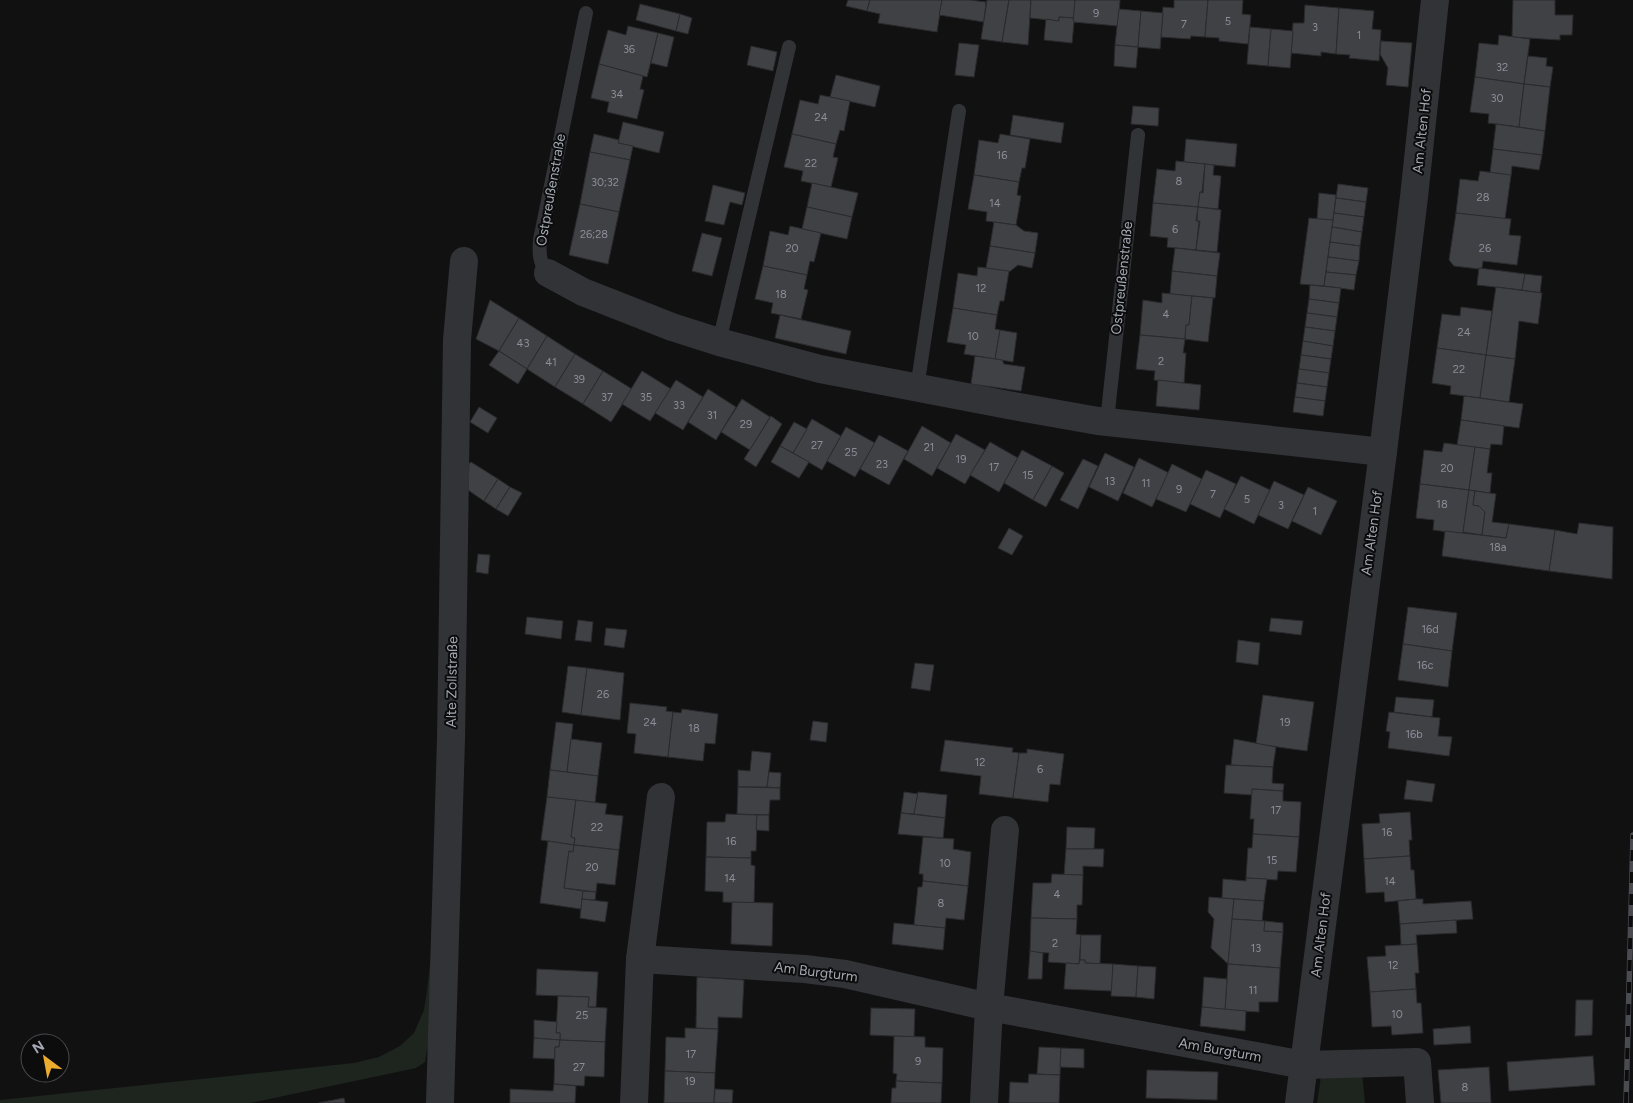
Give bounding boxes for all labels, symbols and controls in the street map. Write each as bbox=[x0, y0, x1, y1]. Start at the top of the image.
house number: 9 bbox=[1093, 7, 1099, 20]
house number: 5 bbox=[1225, 15, 1231, 28]
house number: 7 bbox=[1181, 18, 1187, 31]
house number: 3 bbox=[1312, 21, 1318, 34]
house number: 1 bbox=[1357, 29, 1361, 42]
house number: 36 bbox=[623, 43, 635, 56]
house number: 32 bbox=[1496, 61, 1508, 74]
street label: Am Alten Hof bbox=[1409, 87, 1435, 174]
house number: 34 bbox=[611, 88, 624, 101]
house number: 30 bbox=[1490, 92, 1504, 105]
house number: 24 bbox=[815, 111, 828, 124]
street label: Ostpreußenstraße bbox=[533, 132, 569, 247]
house number: 16 bbox=[997, 149, 1007, 162]
house number: 22 bbox=[805, 157, 817, 170]
house number: 8 bbox=[1176, 175, 1183, 188]
house number: 30;32 bbox=[591, 176, 619, 189]
house number: 28 bbox=[1477, 191, 1490, 204]
house number: 14 bbox=[989, 197, 1001, 210]
street label: Ostpreußenstraße bbox=[1108, 220, 1136, 335]
house number: 6 bbox=[1172, 223, 1178, 236]
house number: 26;28 bbox=[580, 228, 608, 241]
house number: 20 bbox=[785, 242, 799, 255]
house number: 26 bbox=[1479, 242, 1491, 255]
house number: 12 bbox=[976, 282, 986, 295]
house number: 18 bbox=[775, 288, 787, 301]
house number: 4 bbox=[1163, 308, 1170, 321]
house number: 24 bbox=[1458, 326, 1471, 339]
house number: 10 bbox=[967, 330, 979, 343]
house number: 43 bbox=[517, 337, 529, 350]
house number: 2 bbox=[1158, 355, 1164, 368]
house number: 41 bbox=[545, 356, 557, 369]
house number: 22 bbox=[1453, 363, 1465, 376]
house number: 39 bbox=[573, 373, 585, 386]
house number: 37 bbox=[601, 391, 613, 404]
house number: 35 bbox=[640, 391, 652, 404]
house number: 33 bbox=[673, 399, 685, 412]
house number: 31 bbox=[707, 409, 717, 422]
house number: 29 bbox=[740, 418, 752, 431]
house number: 27 bbox=[811, 439, 823, 452]
house number: 21 bbox=[924, 441, 934, 454]
house number: 25 bbox=[845, 446, 857, 459]
house number: 19 bbox=[956, 453, 966, 466]
house number: 23 bbox=[876, 458, 888, 471]
house number: 17 bbox=[989, 461, 999, 474]
house number: 20 bbox=[1440, 462, 1454, 475]
house number: 15 bbox=[1023, 469, 1033, 482]
house number: 13 bbox=[1105, 475, 1115, 488]
house number: 11 bbox=[1141, 477, 1151, 490]
house number: 9 bbox=[1176, 483, 1182, 496]
house number: 7 bbox=[1210, 488, 1216, 501]
street label: Am Alten Hof bbox=[1358, 489, 1386, 576]
house number: 5 bbox=[1244, 493, 1250, 506]
house number: 18 bbox=[1436, 498, 1448, 511]
house number: 3 bbox=[1278, 499, 1284, 512]
house number: 1 bbox=[1313, 505, 1317, 518]
house number: 18a bbox=[1490, 541, 1506, 554]
house number: 16d bbox=[1421, 623, 1439, 636]
street label: Alte Zollstraße bbox=[443, 636, 461, 728]
house number: 16c bbox=[1417, 659, 1433, 672]
house number: 26 bbox=[597, 688, 609, 701]
house number: 24 bbox=[644, 716, 657, 729]
house number: 19 bbox=[1280, 716, 1290, 729]
house number: 18 bbox=[688, 722, 700, 735]
house number: 16b bbox=[1405, 728, 1423, 741]
house number: 12 bbox=[975, 756, 985, 769]
house number: 6 bbox=[1037, 763, 1043, 776]
house number: 17 bbox=[1271, 804, 1281, 817]
house number: 22 bbox=[591, 821, 603, 834]
house number: 16 bbox=[1382, 826, 1392, 839]
house number: 16 bbox=[726, 835, 736, 848]
house number: 15 bbox=[1267, 854, 1277, 867]
house number: 10 bbox=[939, 857, 951, 870]
house number: 20 bbox=[585, 861, 599, 874]
house number: 14 bbox=[724, 872, 736, 885]
house number: 14 bbox=[1384, 875, 1396, 888]
house number: 4 bbox=[1054, 888, 1061, 901]
street label: Am Alten Hof bbox=[1307, 891, 1335, 978]
house number: 8 bbox=[938, 897, 945, 910]
house number: 2 bbox=[1052, 937, 1058, 950]
house number: 13 bbox=[1251, 942, 1261, 955]
street label: Am Burgturm bbox=[773, 958, 859, 986]
house number: 12 bbox=[1388, 959, 1398, 972]
house number: 11 bbox=[1248, 984, 1258, 997]
house number: 10 bbox=[1391, 1008, 1403, 1021]
house number: 25 bbox=[576, 1009, 588, 1022]
north arrow bbox=[20, 1033, 70, 1083]
street label: Am Burgturm bbox=[1177, 1034, 1263, 1066]
text: N bbox=[29, 1037, 47, 1057]
house number: 17 bbox=[686, 1048, 696, 1061]
house number: 9 bbox=[915, 1055, 921, 1068]
house number: 27 bbox=[573, 1061, 585, 1074]
house number: 19 bbox=[685, 1075, 695, 1088]
house number: 8 bbox=[1462, 1081, 1469, 1094]

